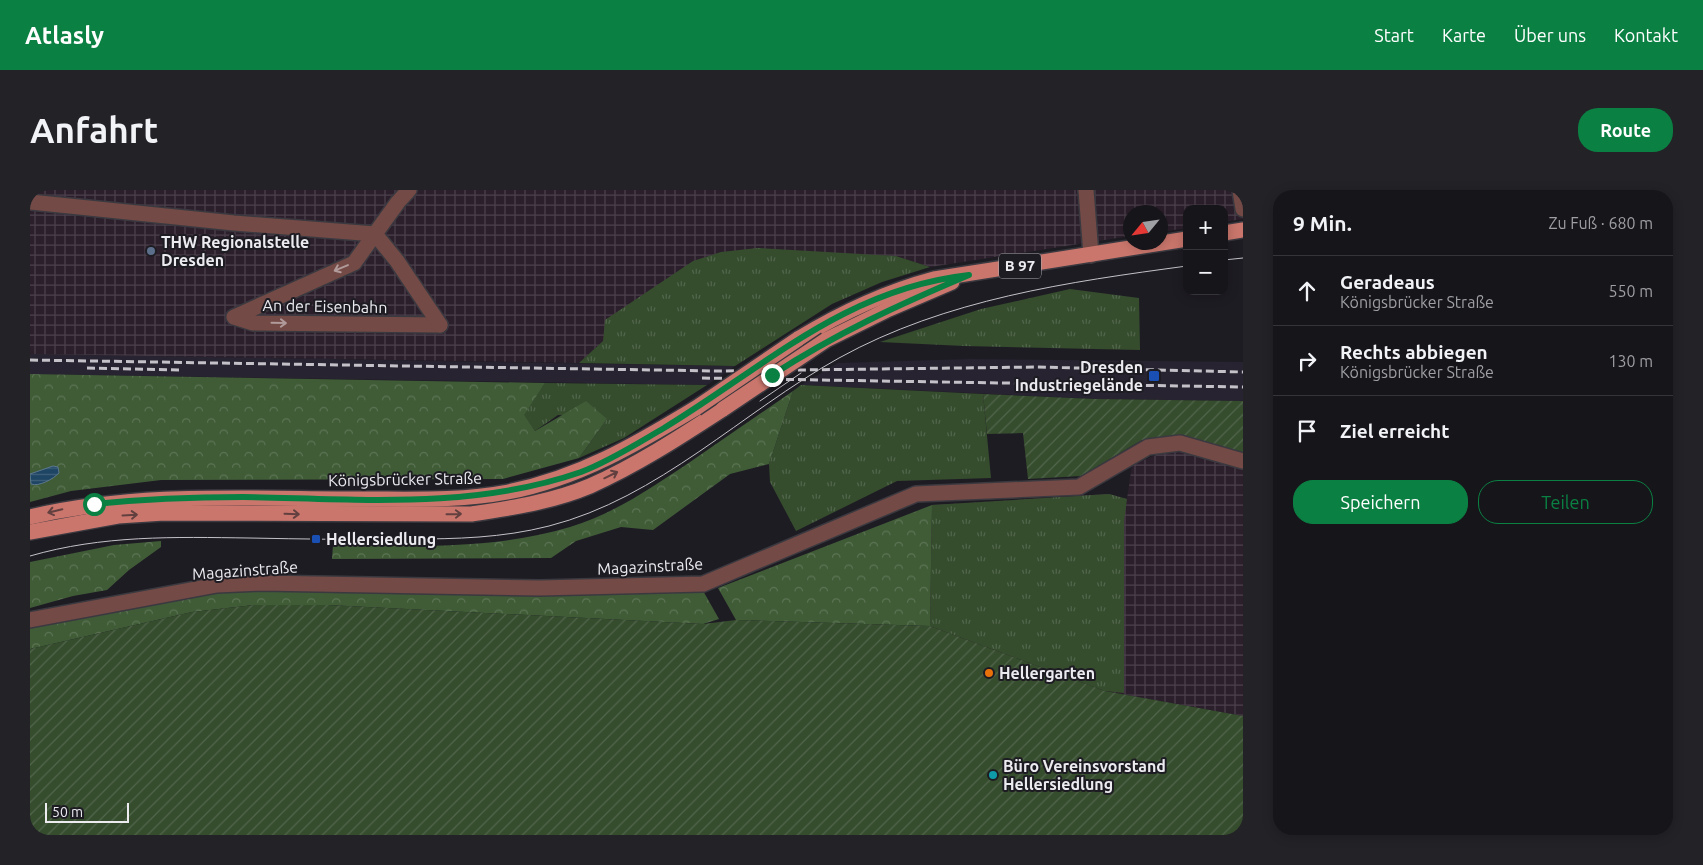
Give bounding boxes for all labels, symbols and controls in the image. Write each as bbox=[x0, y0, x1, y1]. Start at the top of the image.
text: Atlasly bbox=[25, 22, 104, 49]
text: Start bbox=[1374, 25, 1414, 45]
text: Karte bbox=[1442, 25, 1486, 45]
text: Über uns bbox=[1514, 25, 1586, 45]
text: Kontakt bbox=[1614, 25, 1678, 45]
button: Route bbox=[1578, 108, 1673, 152]
text: Anfahrt bbox=[30, 110, 158, 150]
north arrow bbox=[1123, 205, 1168, 250]
map controls bbox=[1183, 205, 1228, 295]
button: + bbox=[1183, 205, 1228, 250]
text: 9 Min. bbox=[1293, 211, 1352, 235]
text: Zu Fuß · 680 m bbox=[1548, 214, 1653, 232]
place label: THW Regionalstelle Dresden bbox=[161, 233, 309, 269]
marker: THW Regionalstelle Dresden bbox=[145, 245, 157, 257]
button: − bbox=[1183, 250, 1228, 295]
road number: B 97 bbox=[999, 254, 1041, 278]
one-way arrow bbox=[334, 265, 349, 274]
text: Geradeaus bbox=[1340, 271, 1435, 293]
icon: ahead bbox=[1293, 277, 1321, 305]
text: 550 m bbox=[1608, 282, 1653, 300]
text: Königsbrücker Straße bbox=[1340, 293, 1494, 311]
street label: An der Eisenbahn bbox=[262, 296, 388, 316]
one-way arrow bbox=[270, 318, 286, 328]
text: Rechts abbiegen bbox=[1340, 341, 1488, 363]
icon: right bbox=[1293, 347, 1321, 375]
text: 130 m bbox=[1608, 352, 1653, 370]
place label: Dresden Industriegelände bbox=[1015, 358, 1143, 394]
text: Königsbrücker Straße bbox=[1340, 363, 1494, 381]
route end bbox=[761, 364, 784, 387]
marker: Dresden Industriegelände bbox=[1147, 369, 1161, 383]
icon: arrive bbox=[1293, 417, 1321, 445]
text: Ziel erreicht bbox=[1340, 420, 1449, 442]
street label: Königsbrücker Straße bbox=[328, 469, 482, 489]
one-way arrow bbox=[603, 470, 618, 480]
button: Speichern bbox=[1293, 480, 1468, 524]
button: Teilen bbox=[1478, 480, 1653, 524]
route start bbox=[83, 493, 106, 516]
one-way arrow bbox=[48, 507, 64, 516]
one-way arrow bbox=[284, 509, 300, 519]
one-way arrow bbox=[446, 509, 462, 519]
one-way arrow bbox=[121, 510, 137, 519]
place label: Hellersiedlung bbox=[326, 530, 436, 548]
marker: Hellersiedlung bbox=[310, 533, 322, 545]
street label: Magazinstraße bbox=[597, 554, 703, 578]
street label: Magazinstraße bbox=[192, 557, 298, 583]
place label: Hellergarten bbox=[999, 664, 1095, 682]
marker: Hellergarten bbox=[983, 667, 995, 679]
place label: Büro Vereinsvorstand Hellersiedlung bbox=[1003, 757, 1166, 793]
marker: Büro Vereinsvorstand Hellersiedlung bbox=[987, 769, 999, 781]
scale bar bbox=[45, 800, 129, 823]
text: 50 m bbox=[52, 804, 83, 820]

